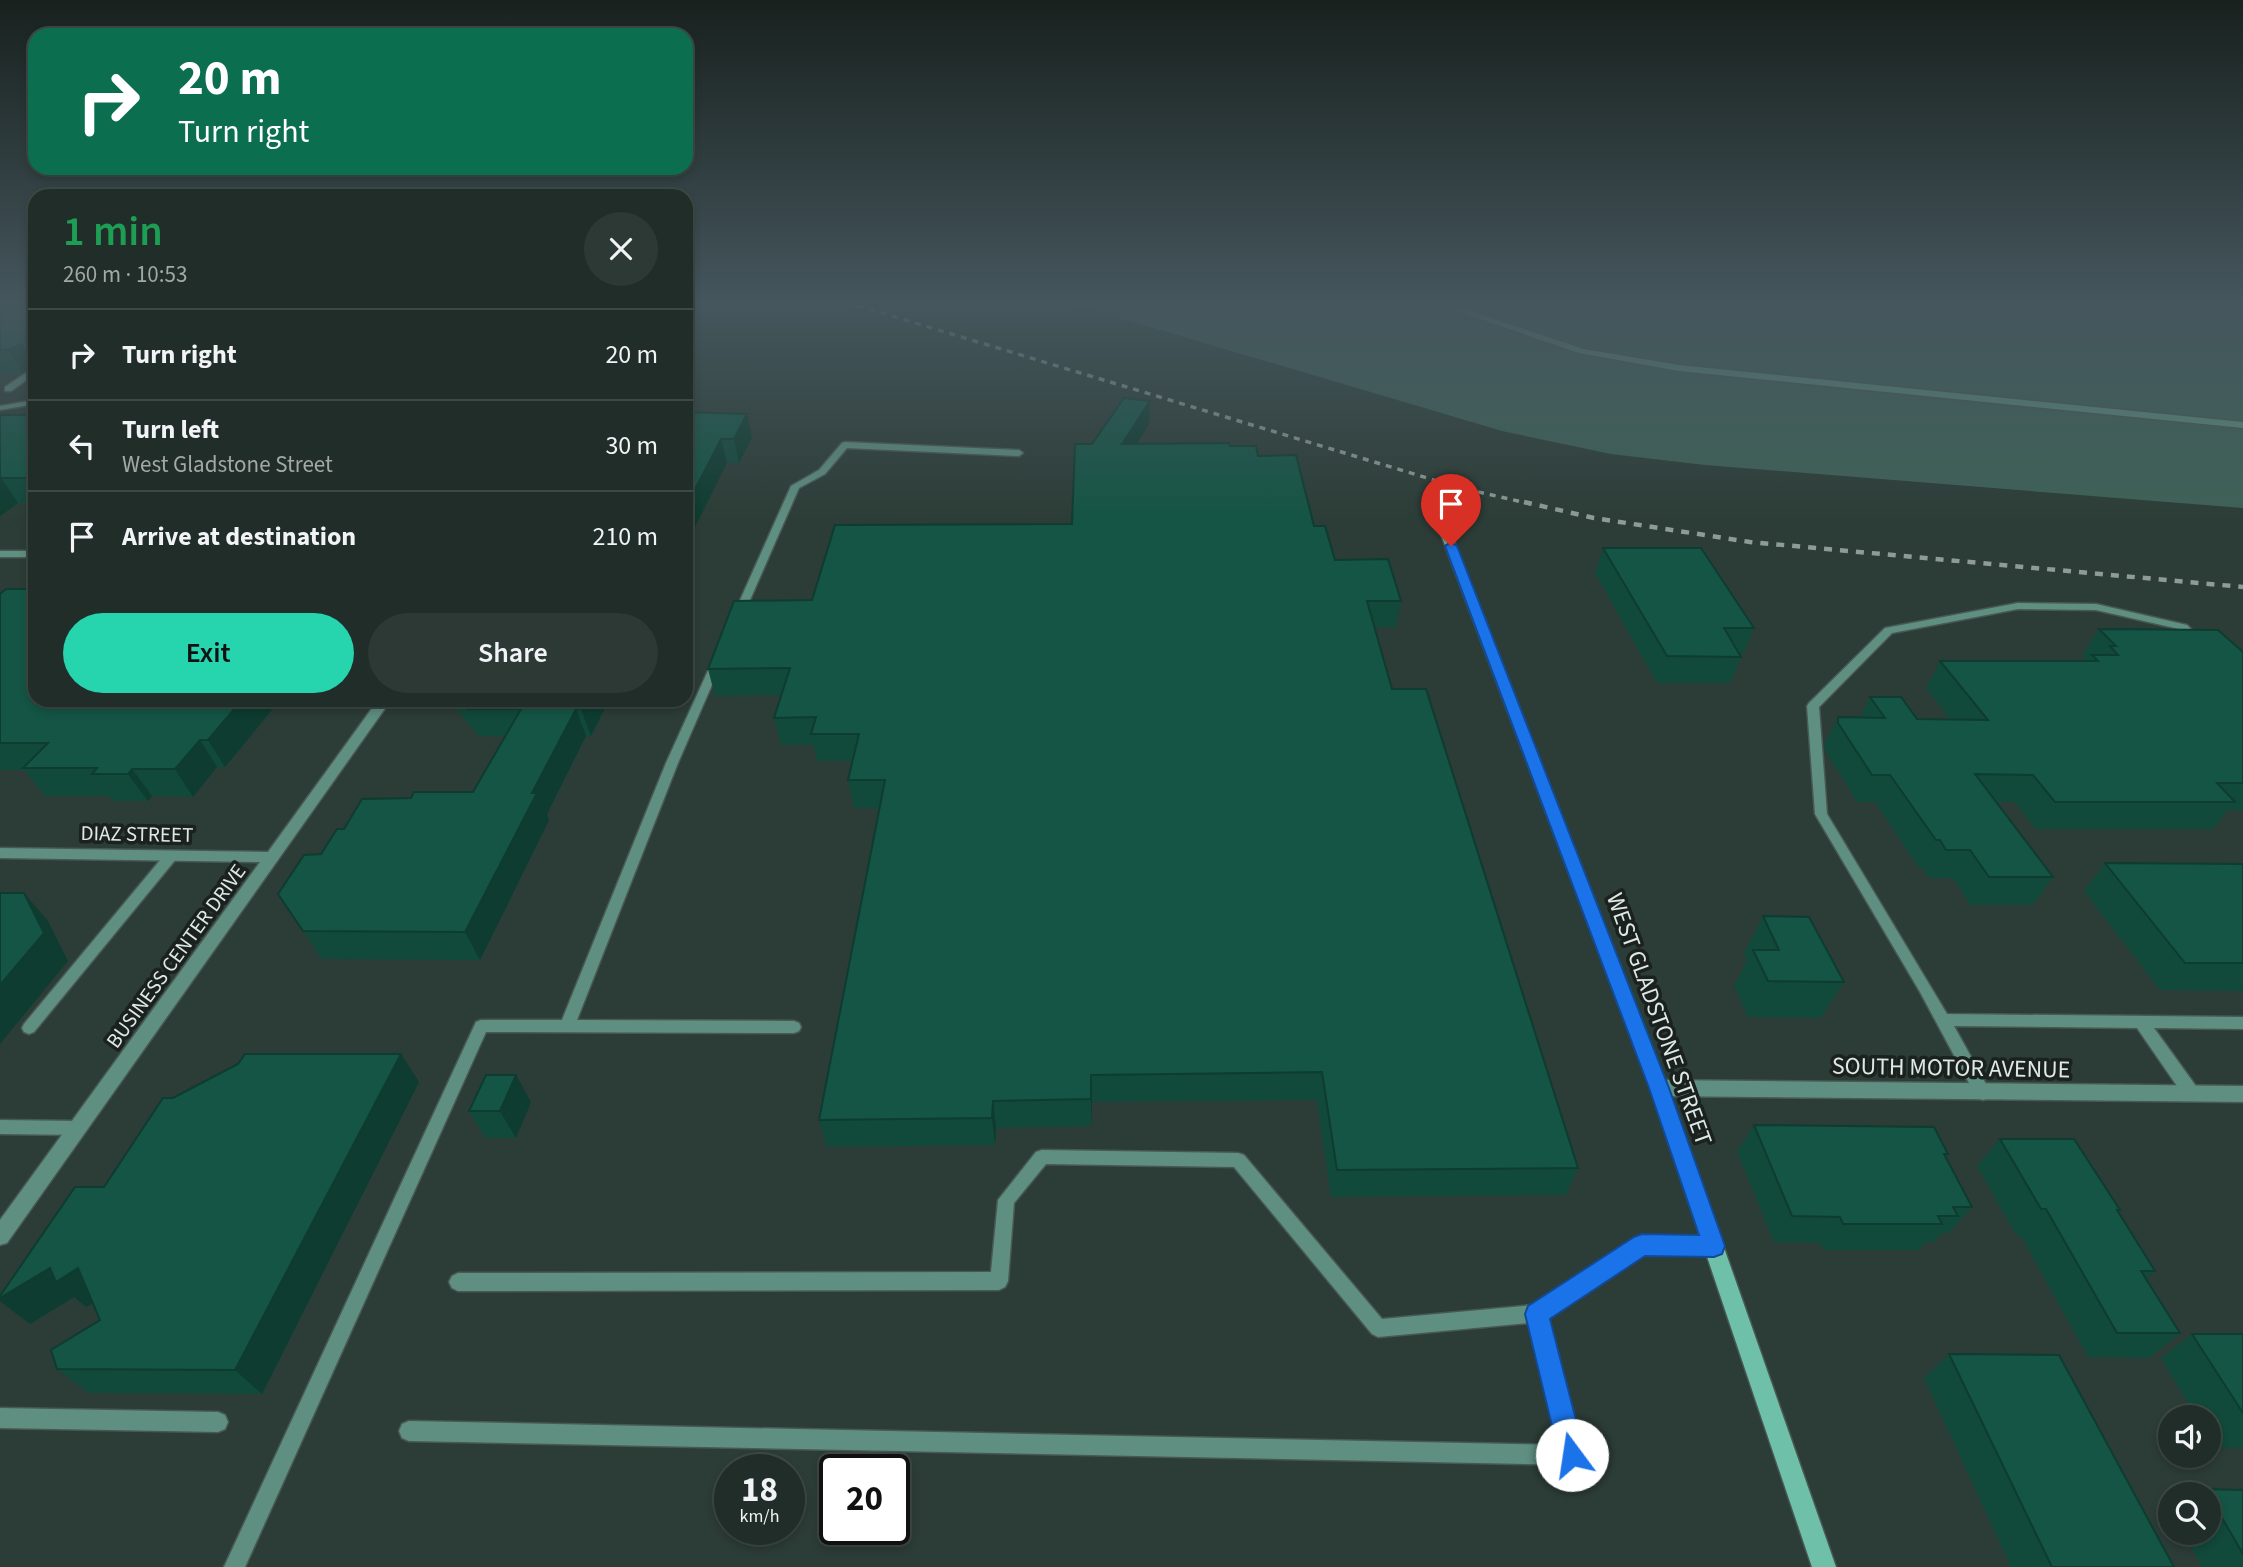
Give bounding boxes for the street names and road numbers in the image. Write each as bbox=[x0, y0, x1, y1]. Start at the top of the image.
street label: DIAZ STREET bbox=[80, 818, 194, 850]
street label: BUSINESS CENTER DRIVE bbox=[99, 858, 253, 1054]
street label: WEST GLADSTONE STREET bbox=[1597, 888, 1721, 1150]
street label: SOUTH MOTOR AVENUE bbox=[1832, 1048, 2070, 1088]

